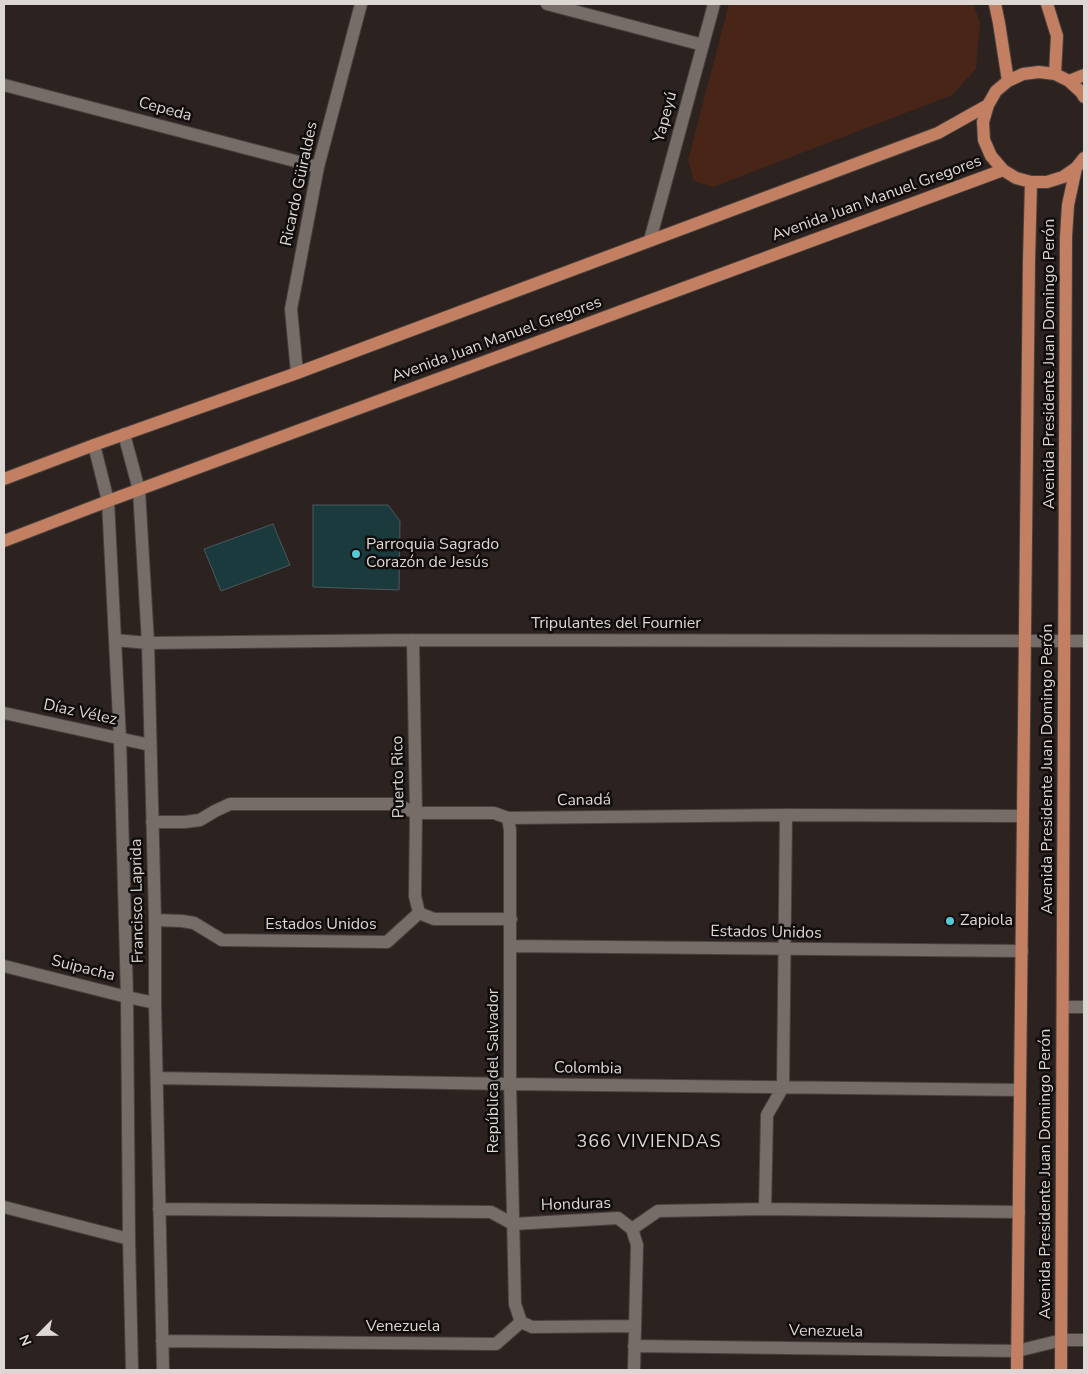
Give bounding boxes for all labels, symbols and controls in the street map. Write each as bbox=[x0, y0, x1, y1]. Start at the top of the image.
street label: Yapeyú bbox=[650, 90, 682, 144]
street label: Cepeda bbox=[136, 94, 194, 126]
street label: Ricardo Güiraldes bbox=[277, 120, 323, 248]
street label: Avenida Juan Manuel Gregores bbox=[769, 152, 985, 246]
street label: Avenida Presidente Juan Domingo Perón bbox=[1040, 219, 1060, 509]
street label: Avenida Juan Manuel Gregores bbox=[389, 293, 605, 387]
place label: Parroquia Sagrado Corazón de Jesús bbox=[366, 535, 499, 573]
marker: Parroquia Sagrado Corazón de Jesús bbox=[350, 548, 362, 560]
street label: Tripulantes del Fournier bbox=[531, 614, 701, 634]
street label: Avenida Presidente Juan Domingo Perón bbox=[1038, 624, 1058, 914]
street label: Díaz Vélez bbox=[41, 696, 119, 730]
street label: Puerto Rico bbox=[389, 735, 409, 819]
street label: Canadá bbox=[557, 791, 611, 811]
street label: Francisco Laprida bbox=[127, 839, 149, 963]
place label: Zapiola bbox=[960, 911, 1013, 931]
street label: Estados Unidos bbox=[265, 915, 377, 935]
marker: Zapiola bbox=[944, 915, 956, 927]
street label: Estados Unidos bbox=[710, 922, 822, 944]
street label: Suipacha bbox=[49, 952, 117, 986]
street label: República del Salvador bbox=[484, 988, 504, 1154]
street label: Avenida Presidente Juan Domingo Perón bbox=[1036, 1029, 1056, 1319]
street label: Colombia bbox=[554, 1059, 622, 1079]
district label: 366 VIVIENDAS bbox=[575, 1132, 723, 1154]
street label: Honduras bbox=[541, 1194, 611, 1216]
north arrow bbox=[15, 1309, 65, 1359]
street label: Venezuela bbox=[366, 1317, 440, 1337]
street label: Venezuela bbox=[789, 1322, 863, 1342]
text: N bbox=[15, 1332, 37, 1349]

